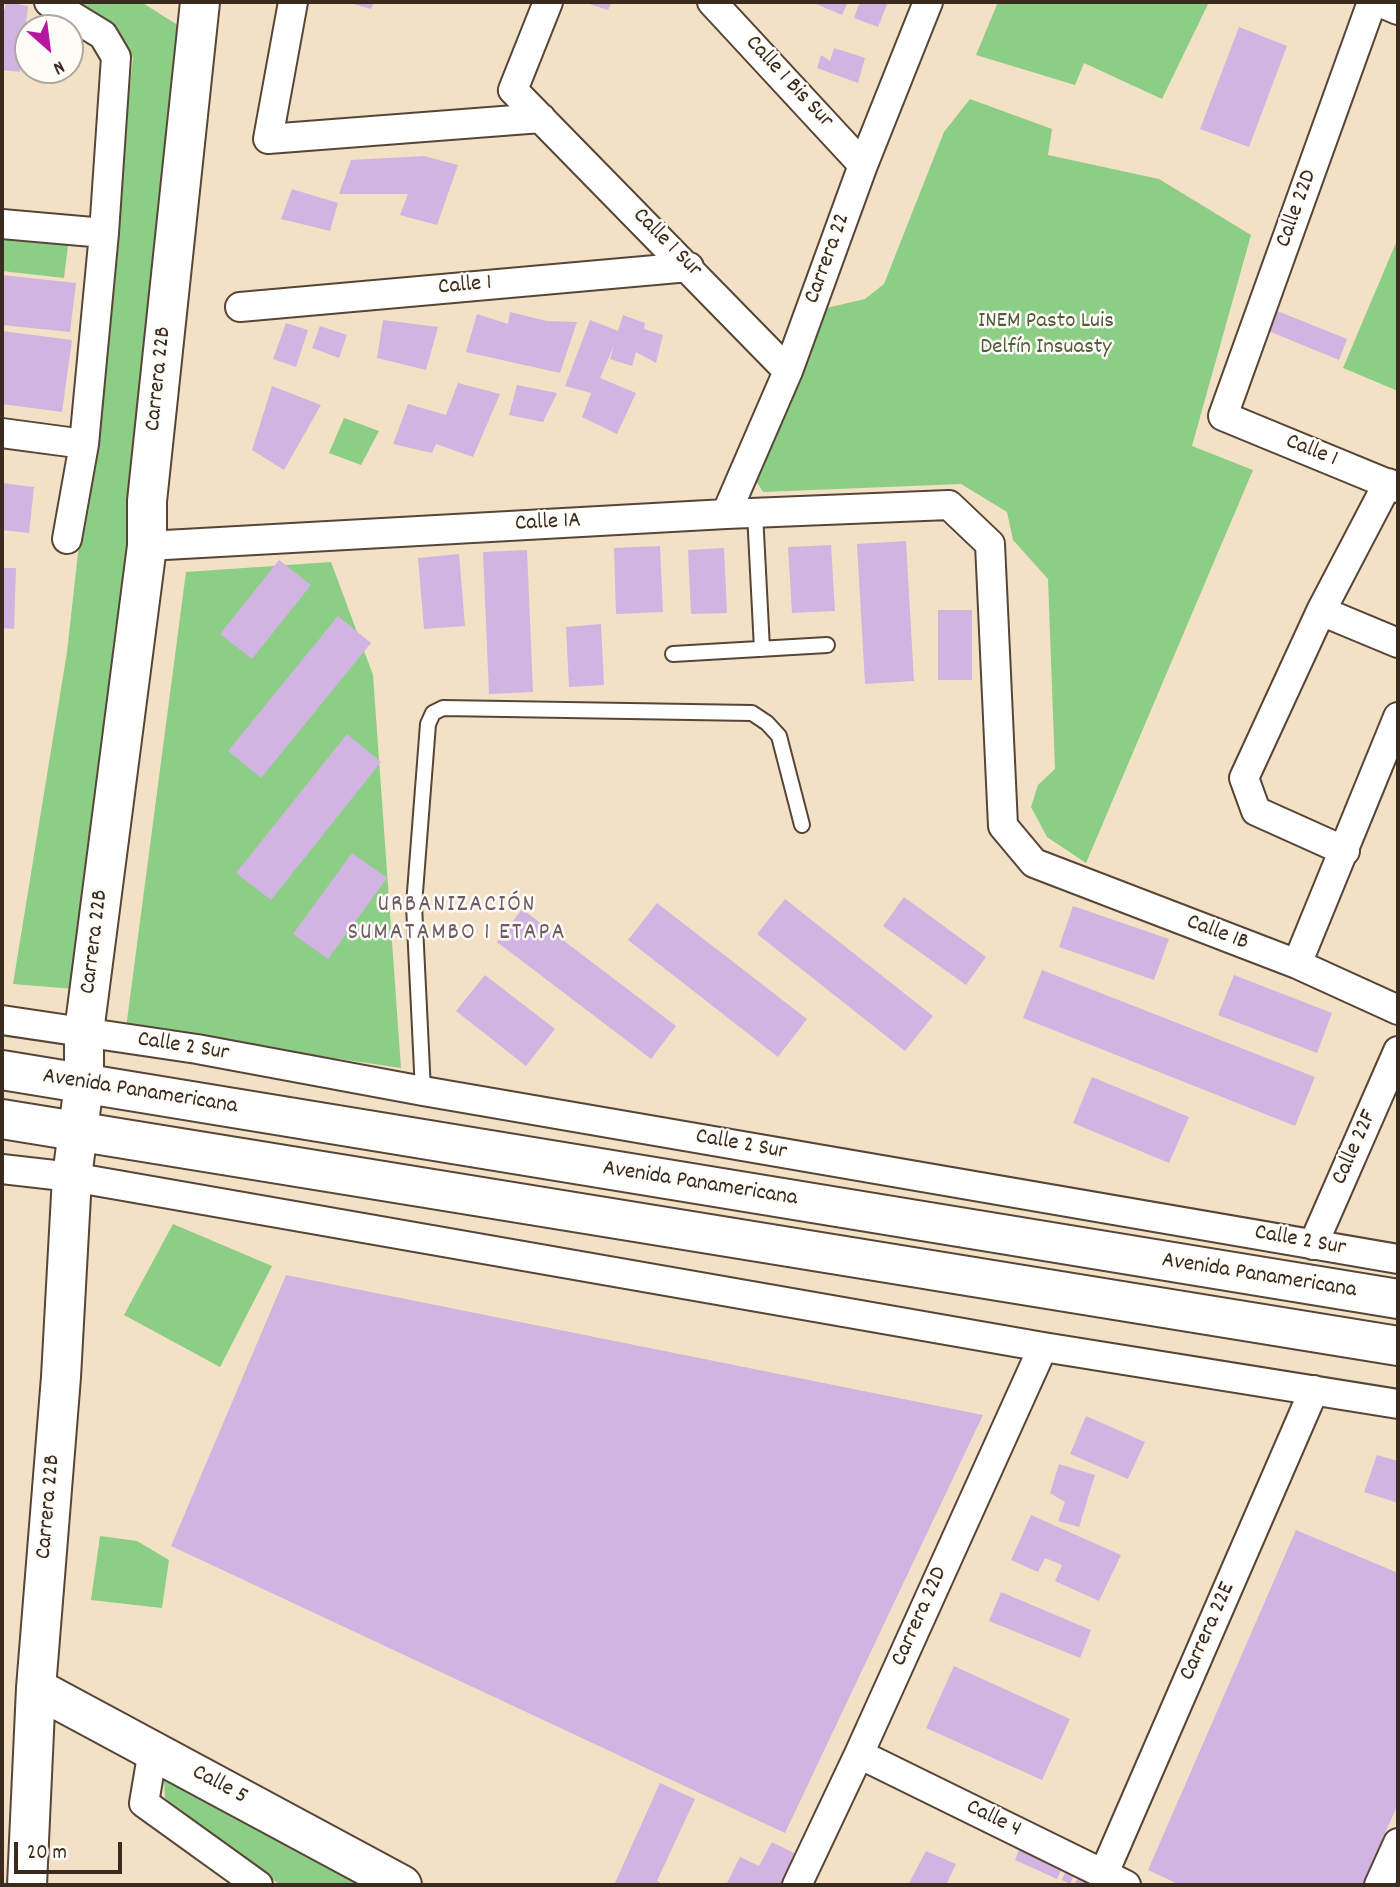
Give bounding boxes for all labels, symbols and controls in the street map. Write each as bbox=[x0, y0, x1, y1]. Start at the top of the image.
north arrow bbox=[14, 14, 84, 84]
street label: Calle 1 Bis Sur bbox=[738, 31, 838, 135]
text: N bbox=[48, 52, 69, 80]
street label: Calle 22D bbox=[1271, 166, 1325, 252]
street label: Calle 1 Sur bbox=[625, 203, 707, 285]
street label: Carrera 22 bbox=[800, 210, 858, 308]
street label: Calle 1 bbox=[437, 271, 493, 303]
park label: INEM Pasto Luis Delfín Insuasty bbox=[978, 309, 1114, 363]
street label: Carrera 22B bbox=[141, 325, 179, 433]
street label: Calle 1 bbox=[1281, 429, 1341, 475]
street label: Calle 1A bbox=[514, 508, 582, 540]
street label: Carrera 22B bbox=[76, 888, 116, 996]
district label: URBANIZACIÓN SUMATAMBO 1 ETAPA bbox=[350, 893, 564, 949]
street label: Calle 1B bbox=[1182, 910, 1252, 958]
street label: Calle 2 Sur bbox=[135, 1027, 231, 1069]
street label: Avenida Panamericana bbox=[41, 1064, 239, 1122]
street label: Calle 22F bbox=[1327, 1106, 1385, 1190]
street label: Calle 2 Sur bbox=[693, 1124, 789, 1168]
street label: Avenida Panamericana bbox=[601, 1156, 799, 1214]
street label: Calle 2 Sur bbox=[1252, 1220, 1348, 1264]
street label: Avenida Panamericana bbox=[1160, 1248, 1358, 1306]
street label: Carrera 22B bbox=[32, 1454, 68, 1560]
street label: Carrera 22D bbox=[887, 1563, 955, 1671]
street label: Carrera 22E bbox=[1175, 1579, 1243, 1685]
street label: Calle 5 bbox=[186, 1760, 252, 1812]
street label: Calle 4 bbox=[961, 1795, 1025, 1845]
scale bar bbox=[18, 1828, 126, 1872]
text: 20 m bbox=[27, 1839, 67, 1869]

